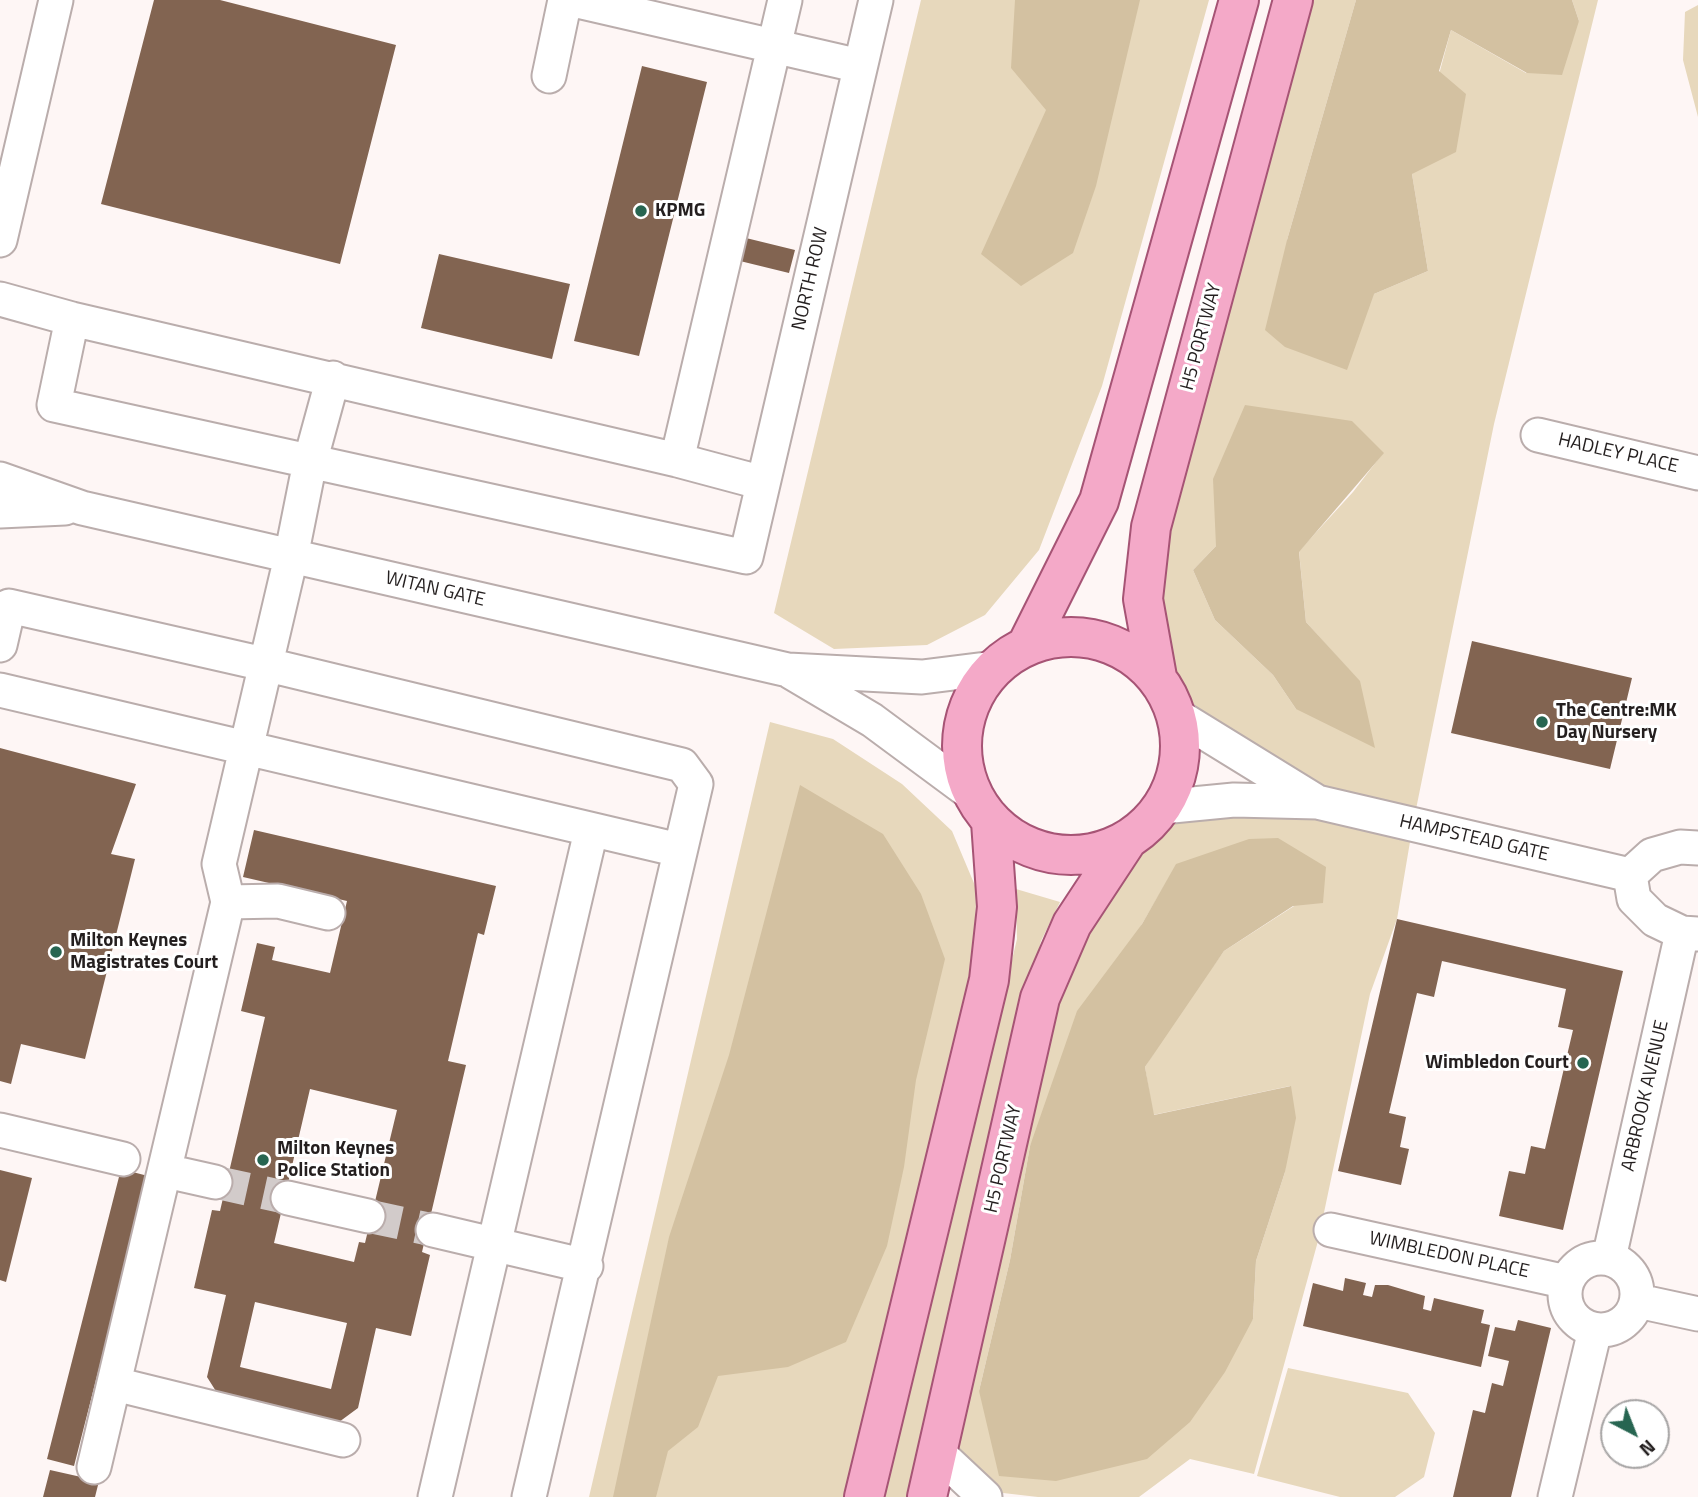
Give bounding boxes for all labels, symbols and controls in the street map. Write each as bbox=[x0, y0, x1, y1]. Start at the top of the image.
place label: KPMG bbox=[655, 200, 705, 222]
marker: KPMG bbox=[633, 203, 649, 219]
street label: NORTH ROW bbox=[788, 225, 834, 333]
street label: H5 PORTWAY bbox=[1177, 281, 1227, 393]
street label: HADLEY PLACE bbox=[1556, 429, 1680, 479]
street label: WITAN GATE bbox=[383, 567, 487, 613]
place label: The Centre:MK Day Nursery bbox=[1556, 700, 1677, 744]
marker: The Centre:MK Day Nursery bbox=[1534, 714, 1550, 730]
street label: HAMPSTEAD GATE bbox=[1397, 811, 1551, 867]
place label: Milton Keynes Magistrates Court bbox=[70, 930, 218, 974]
marker: Milton Keynes Magistrates Court bbox=[48, 944, 64, 960]
street label: ARBROOK AVENUE bbox=[1618, 1018, 1674, 1174]
place label: Wimbledon Court bbox=[1425, 1052, 1569, 1074]
marker: Wimbledon Court bbox=[1575, 1055, 1591, 1071]
street label: H5 PORTWAY bbox=[981, 1103, 1027, 1215]
place label: Milton Keynes Police Station bbox=[277, 1138, 394, 1182]
marker: Milton Keynes Police Station bbox=[255, 1152, 271, 1168]
street label: WIMBLEDON PLACE bbox=[1367, 1228, 1531, 1284]
north arrow bbox=[1600, 1399, 1670, 1469]
text: N bbox=[1633, 1433, 1663, 1464]

